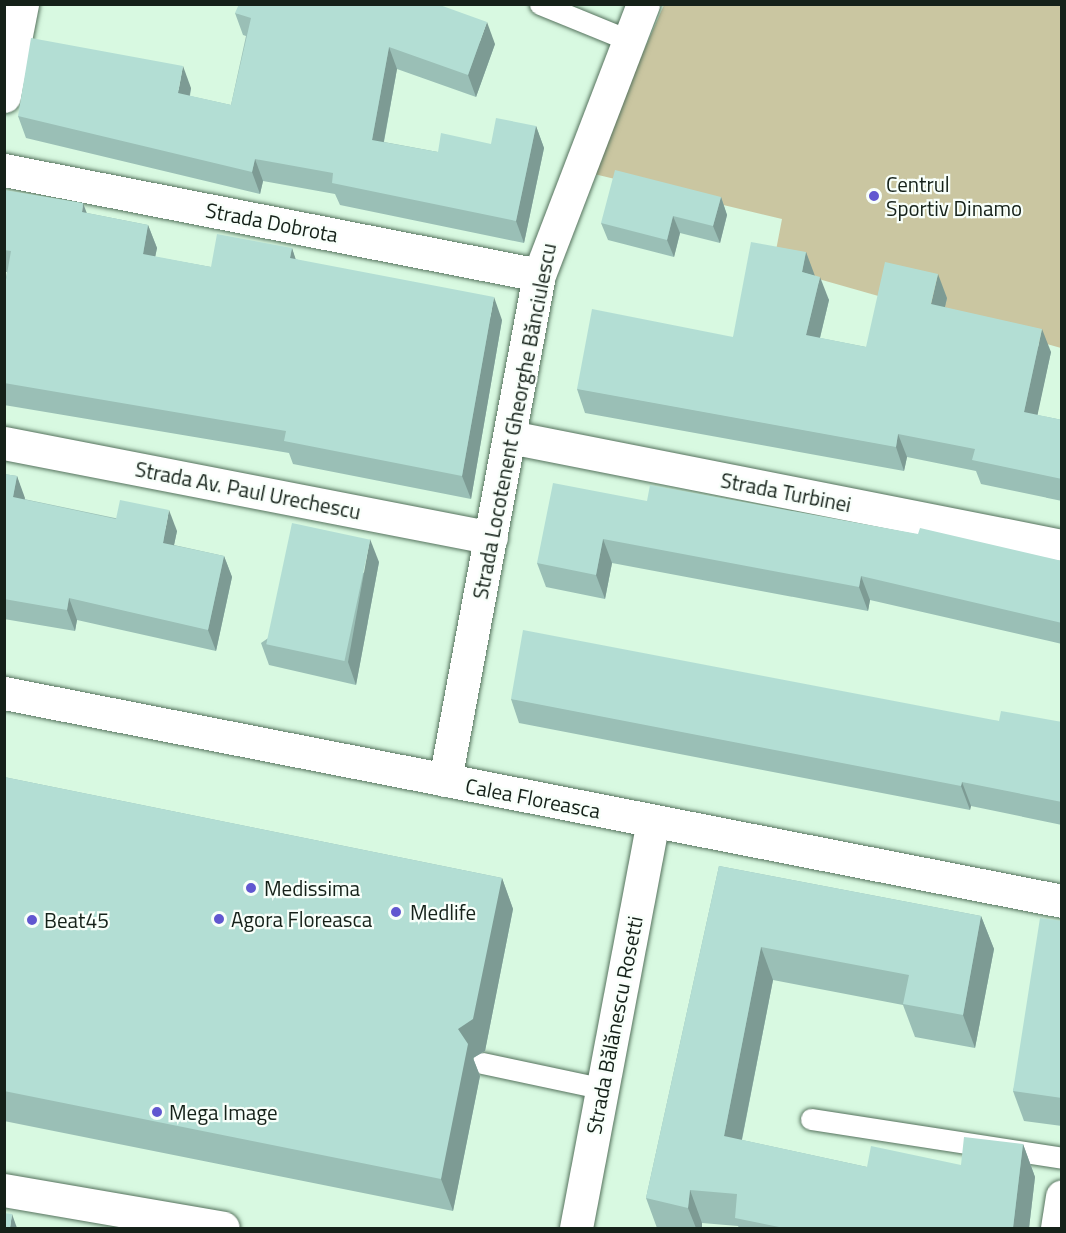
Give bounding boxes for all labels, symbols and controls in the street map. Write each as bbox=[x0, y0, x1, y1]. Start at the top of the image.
place label: Centrul Sportiv Dinamo bbox=[886, 171, 1022, 221]
marker: Centrul Sportiv Dinamo bbox=[867, 189, 881, 203]
street label: Strada Dobrota bbox=[204, 197, 340, 247]
street label: Strada Locotenent Gheorghe Bănciulescu bbox=[467, 241, 561, 601]
street label: Strada Av. Paul Urechescu bbox=[133, 456, 363, 524]
street label: Strada Turbinei bbox=[719, 467, 853, 517]
street label: Calea Floreasca bbox=[463, 773, 603, 823]
place label: Medissima bbox=[264, 875, 360, 901]
marker: Medissima bbox=[242, 879, 260, 897]
place label: Medlife bbox=[410, 899, 476, 925]
marker: Medlife bbox=[387, 903, 405, 921]
place label: Agora Floreasca bbox=[231, 906, 372, 932]
place label: Beat45 bbox=[44, 907, 109, 933]
marker: Agora Floreasca bbox=[212, 912, 226, 926]
marker: Beat45 bbox=[25, 913, 39, 927]
street label: Strada Bălănescu Rosetti bbox=[580, 914, 648, 1136]
place label: Mega Image bbox=[169, 1099, 278, 1125]
marker: Mega Image bbox=[150, 1105, 164, 1119]

